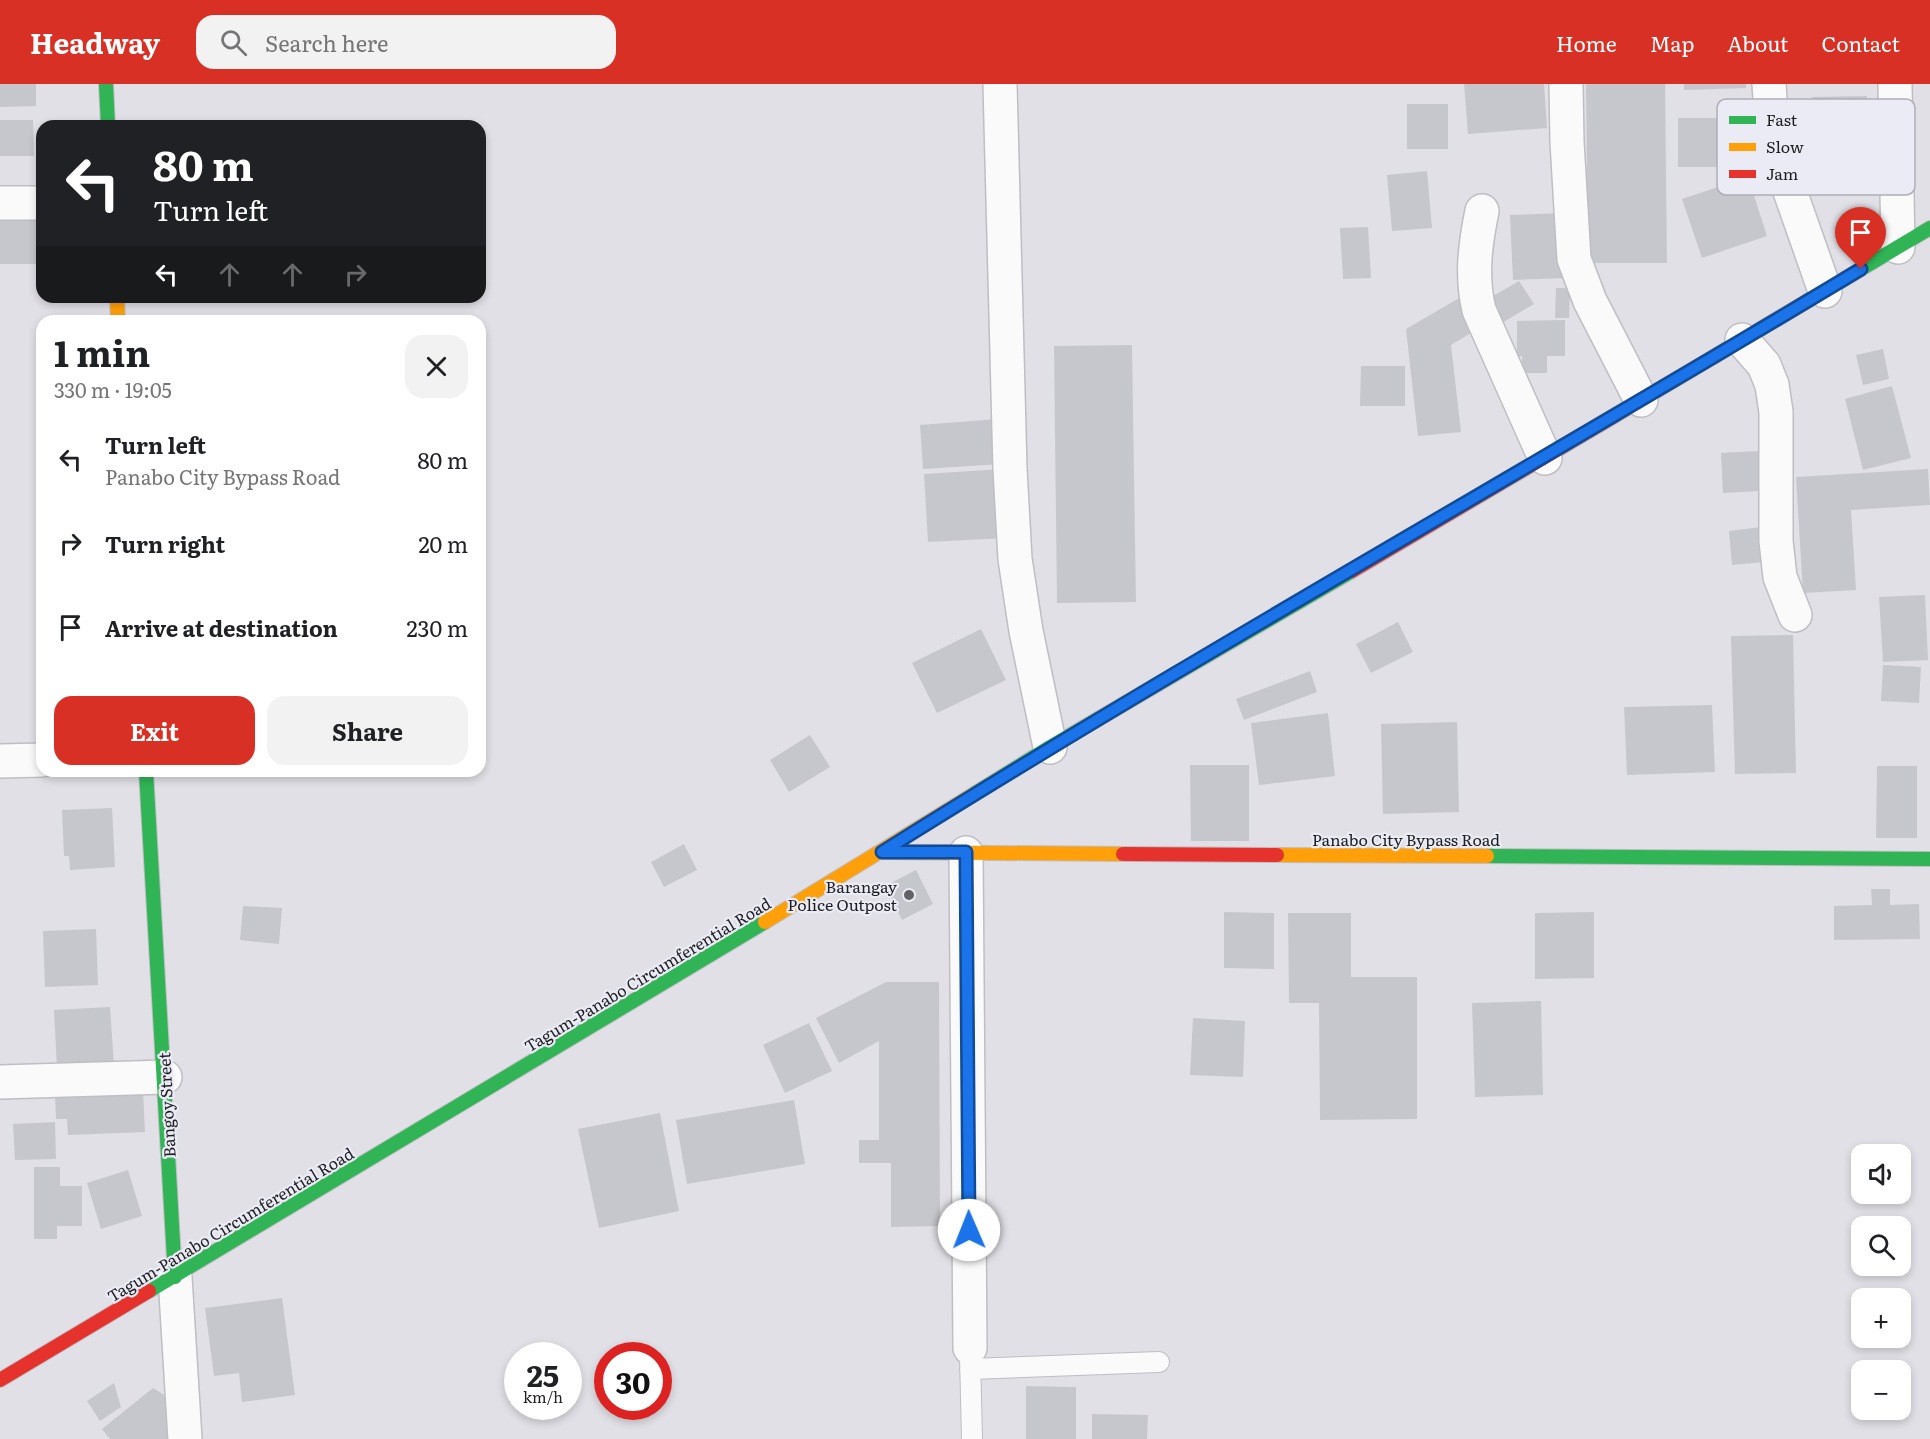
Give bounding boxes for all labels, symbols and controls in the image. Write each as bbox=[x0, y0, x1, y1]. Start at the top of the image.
search box bbox=[196, 15, 616, 69]
text: Headway bbox=[30, 21, 160, 63]
icon: search bbox=[217, 26, 250, 59]
text: Search here bbox=[265, 26, 388, 59]
text: Home bbox=[1556, 27, 1617, 58]
text: Map bbox=[1650, 27, 1694, 58]
text: About bbox=[1727, 27, 1789, 58]
text: Contact bbox=[1822, 27, 1900, 58]
legend bbox=[1717, 99, 1915, 195]
text: Fast bbox=[1766, 107, 1798, 131]
text: 80 m bbox=[153, 132, 254, 194]
text: Slow bbox=[1766, 134, 1804, 158]
icon: left bbox=[54, 144, 132, 222]
text: Jam bbox=[1766, 161, 1799, 185]
text: Turn left bbox=[153, 189, 268, 229]
pin bbox=[1835, 207, 1886, 269]
icon: arrive bbox=[1844, 216, 1877, 249]
icon: left bbox=[150, 258, 183, 291]
icon: ahead bbox=[213, 258, 246, 291]
icon: ahead bbox=[276, 258, 309, 291]
icon: right bbox=[339, 258, 372, 291]
text: 1 min bbox=[54, 325, 150, 378]
button: close bbox=[405, 335, 468, 398]
text: 330 m · 19:05 bbox=[54, 374, 172, 404]
text: Turn left bbox=[105, 428, 206, 461]
icon: left bbox=[54, 443, 87, 476]
text: 80 m bbox=[417, 443, 468, 476]
text: Panabo City Bypass Road bbox=[105, 461, 340, 491]
icon: right bbox=[54, 527, 87, 560]
text: Turn right bbox=[105, 527, 225, 560]
text: 20 m bbox=[418, 527, 468, 560]
icon: arrive bbox=[54, 611, 87, 644]
text: Arrive at destination bbox=[105, 611, 338, 644]
text: 230 m bbox=[406, 611, 468, 644]
button: Exit bbox=[54, 696, 255, 765]
button: Share bbox=[267, 696, 468, 765]
street label: Panabo City Bypass Road bbox=[1312, 827, 1500, 851]
place label: Barangay Police Outpost bbox=[788, 874, 898, 916]
marker: Barangay Police Outpost bbox=[902, 888, 916, 902]
street label: Tagum-Panabo Circumferential Road bbox=[519, 891, 775, 1057]
street label: Bangoy Street bbox=[151, 1051, 181, 1158]
street label: Tagum-Panabo Circumferential Road bbox=[102, 1141, 358, 1307]
map controls bbox=[1851, 1144, 1911, 1420]
button: sound bbox=[1851, 1144, 1911, 1204]
position arrow bbox=[937, 1198, 1001, 1262]
button: search bbox=[1851, 1216, 1911, 1276]
button: + bbox=[1851, 1288, 1911, 1348]
speed limit sign: 30 bbox=[594, 1342, 672, 1420]
text: 25 bbox=[527, 1352, 559, 1396]
button: − bbox=[1851, 1360, 1911, 1420]
text: km/h bbox=[523, 1385, 563, 1408]

